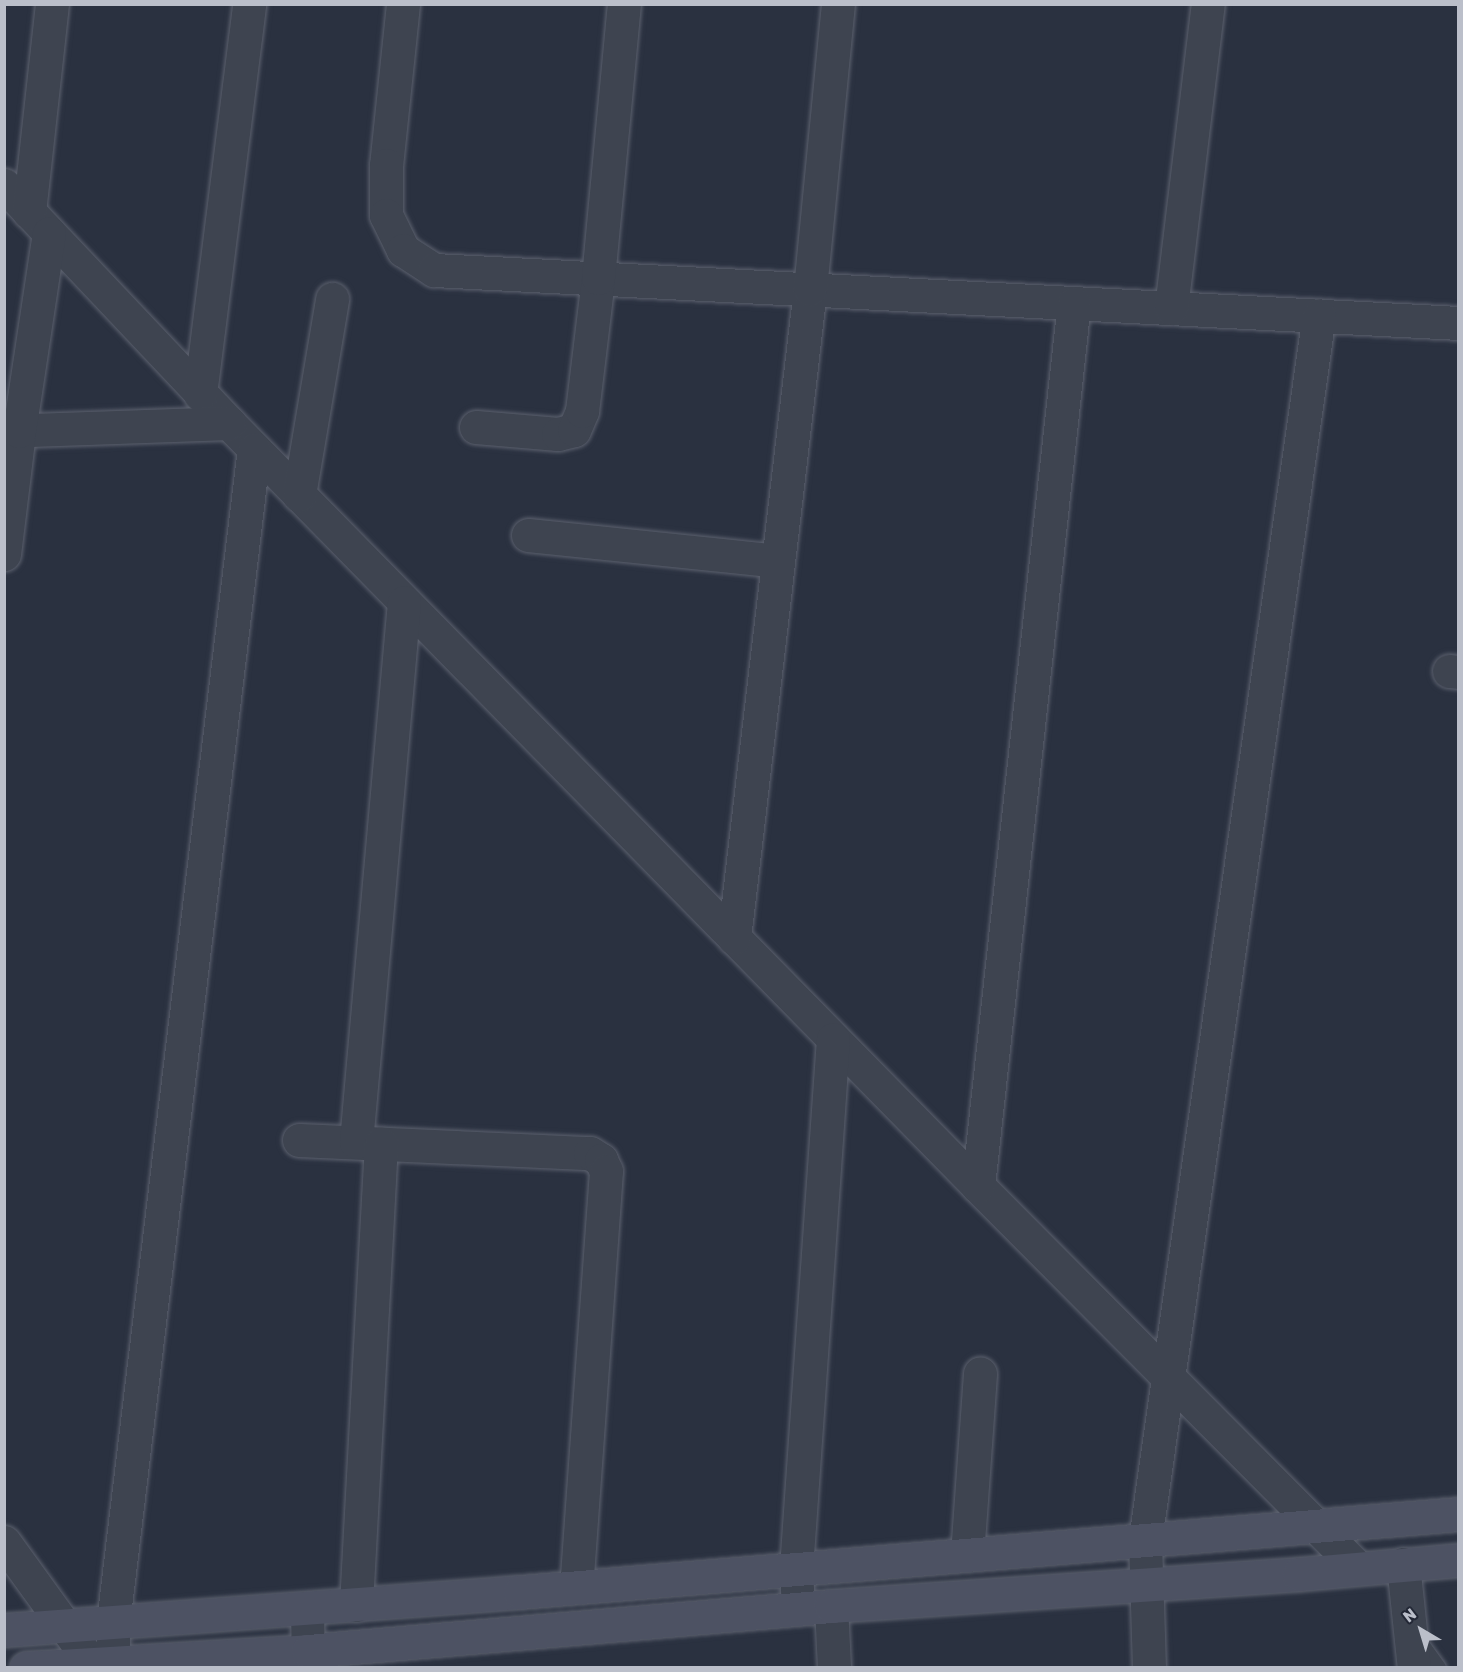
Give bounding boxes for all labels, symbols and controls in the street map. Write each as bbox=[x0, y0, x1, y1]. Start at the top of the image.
north arrow bbox=[1391, 1600, 1451, 1660]
text: N bbox=[1399, 1604, 1420, 1626]

